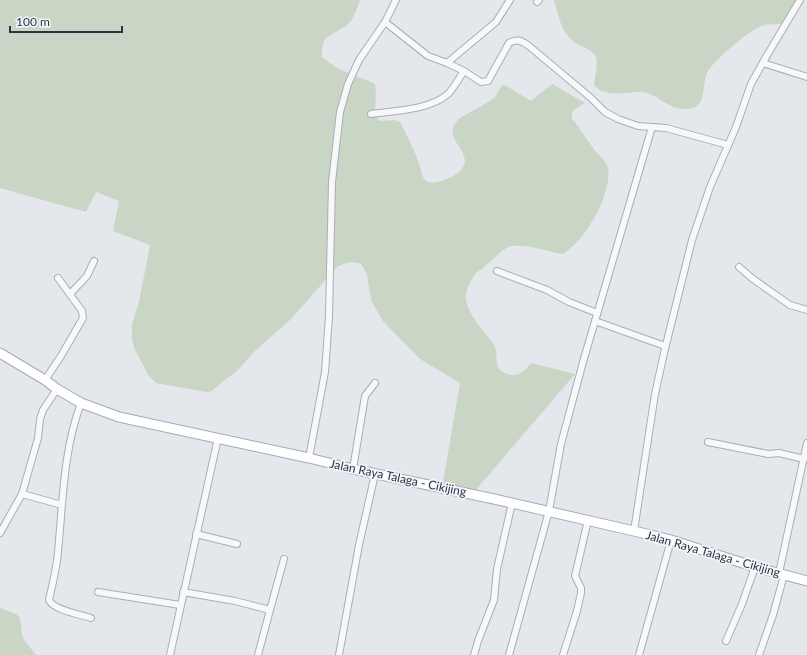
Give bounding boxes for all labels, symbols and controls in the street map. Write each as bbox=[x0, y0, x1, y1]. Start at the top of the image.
scale bar bbox=[10, 8, 122, 34]
text: 100 m bbox=[16, 14, 50, 29]
street label: Jalan Raya Talaga - Cikijing bbox=[328, 456, 468, 499]
street label: Jalan Raya Talaga - Cikijing bbox=[644, 527, 782, 580]

